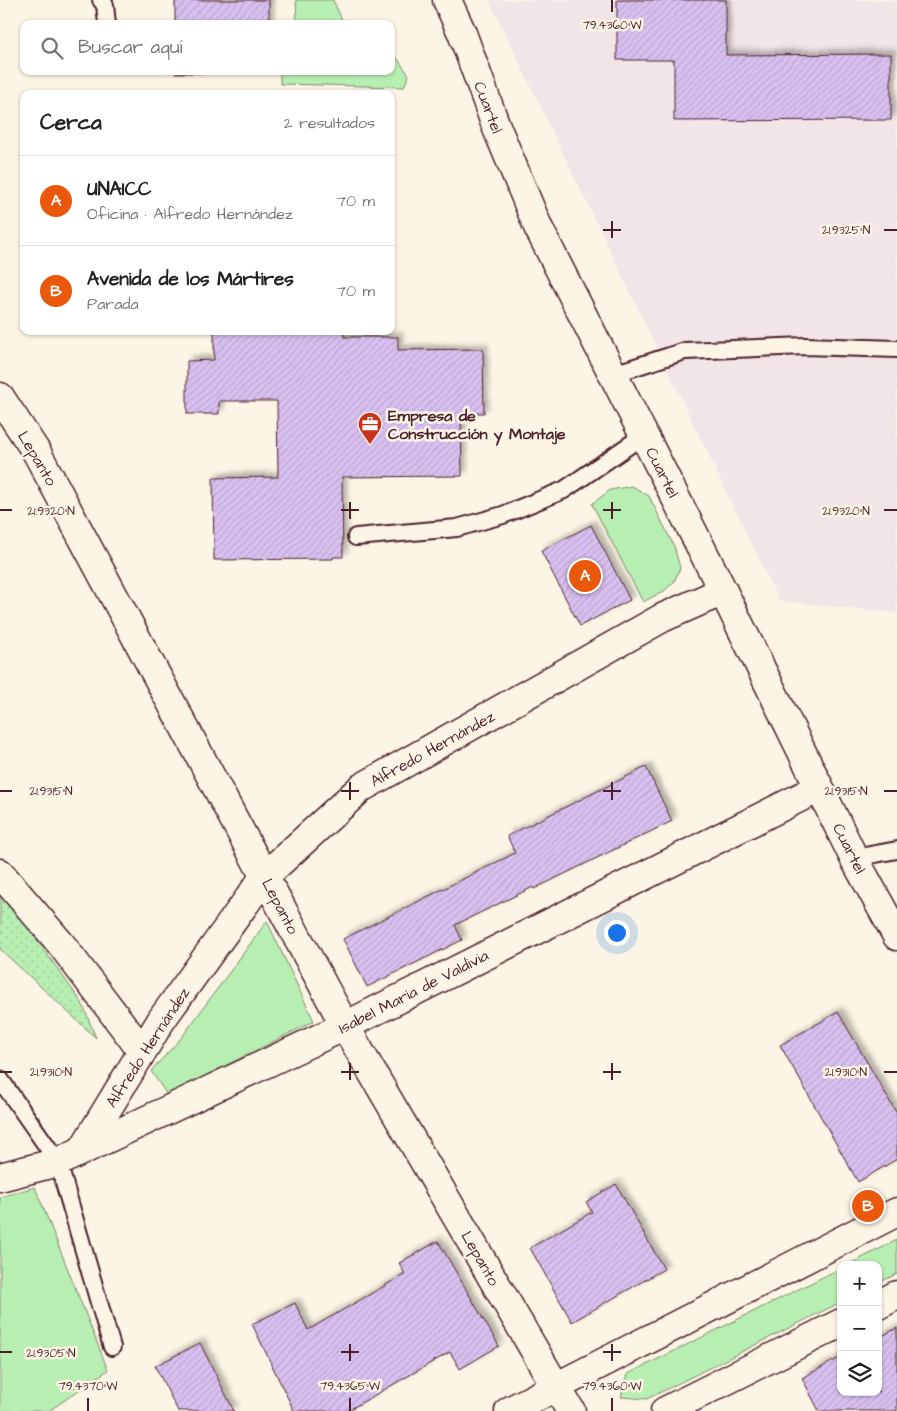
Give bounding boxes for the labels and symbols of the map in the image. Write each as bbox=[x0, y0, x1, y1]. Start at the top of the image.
text: 79.4360°W bbox=[582, 17, 642, 34]
street label: Cuartel bbox=[468, 78, 508, 137]
text: 21.9325°N bbox=[822, 222, 871, 239]
place label: Empresa de Construcción y Montaje bbox=[388, 405, 566, 446]
office icon: Empresa de Construcción y Montaje bbox=[357, 411, 383, 445]
street label: Lepanto bbox=[12, 427, 62, 490]
street label: Cuartel bbox=[640, 443, 684, 502]
text: 21.9320°N bbox=[27, 503, 75, 520]
text: 21.9320°N bbox=[822, 503, 870, 520]
pin: A bbox=[569, 557, 601, 595]
street label: Alfredo Hernández bbox=[366, 705, 499, 792]
text: 21.9315°N bbox=[29, 783, 73, 800]
text: 21.9315°N bbox=[824, 783, 868, 800]
street label: Cuartel bbox=[827, 819, 871, 878]
street label: Lepanto bbox=[256, 875, 304, 938]
your location bbox=[604, 920, 630, 946]
street label: Isabel María de Valdivia bbox=[335, 944, 492, 1039]
street label: Alfredo Hernández bbox=[101, 983, 195, 1112]
text: 21.9310°N bbox=[30, 1064, 73, 1081]
text: 21.9310°N bbox=[825, 1064, 868, 1081]
pin: B bbox=[852, 1187, 884, 1225]
street label: Lepanto bbox=[456, 1227, 505, 1290]
text: 21.9305°N bbox=[26, 1345, 76, 1362]
text: 79.4370°W bbox=[58, 1378, 118, 1395]
text: 79.4365°W bbox=[320, 1378, 381, 1395]
text: 79.4360°W bbox=[582, 1378, 642, 1395]

